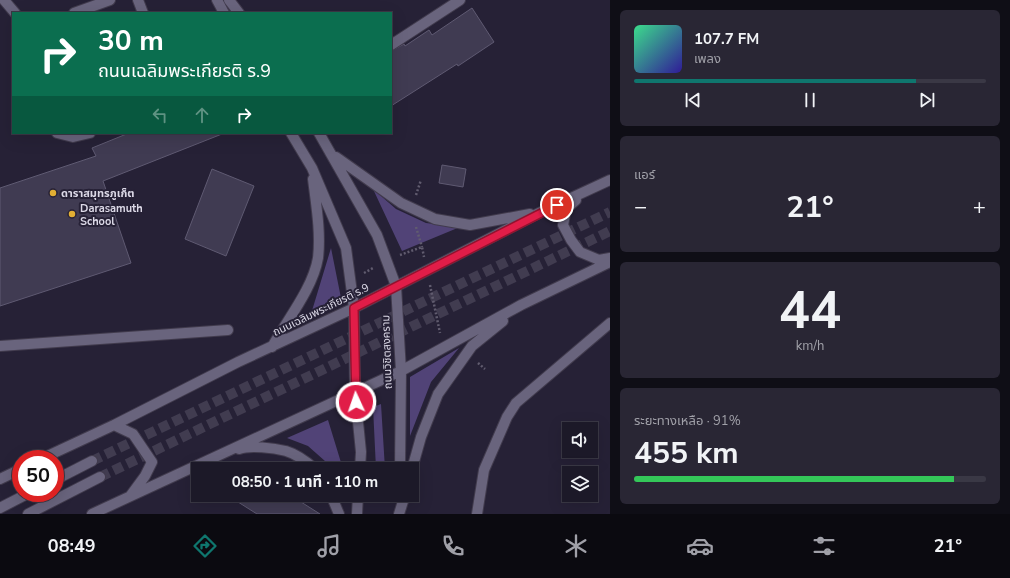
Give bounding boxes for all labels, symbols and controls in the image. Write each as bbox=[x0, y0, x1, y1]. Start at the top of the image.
text: 30 m bbox=[98, 22, 164, 60]
icon: right bbox=[32, 28, 84, 80]
text: 107.7 FM bbox=[694, 29, 759, 49]
text: เพลง bbox=[694, 50, 721, 68]
text: ถนนเฉลิมพระเกียรติ ร.9 bbox=[98, 59, 271, 83]
icon: previous bbox=[682, 89, 704, 111]
icon: pause bbox=[799, 89, 821, 111]
icon: next bbox=[916, 89, 938, 111]
icon: left bbox=[149, 104, 171, 126]
icon: ahead bbox=[191, 104, 213, 126]
icon: right bbox=[233, 104, 255, 126]
text: แอร์ bbox=[634, 166, 655, 184]
place label: ดาราสมุทรภูเก็ต bbox=[61, 186, 135, 201]
text: 21° bbox=[786, 187, 834, 228]
marker: ดาราสมุทรภูเก็ต bbox=[48, 188, 58, 198]
pin bbox=[540, 188, 574, 222]
text: − bbox=[634, 192, 647, 222]
text: + bbox=[973, 192, 986, 222]
icon: arrive bbox=[546, 194, 568, 216]
place label: Darasamuth School bbox=[80, 201, 143, 229]
marker: Darasamuth School bbox=[67, 209, 77, 219]
text: 44 bbox=[779, 275, 841, 346]
street label: ถนนเฉลิมพระเกียรติ ร.9 bbox=[270, 280, 372, 340]
street label: ถนนวิชิตสงคราม bbox=[378, 315, 396, 389]
text: km/h bbox=[796, 337, 824, 355]
position arrow bbox=[335, 381, 377, 423]
text: ระยะทางเหลือ · 91% bbox=[634, 412, 741, 430]
map controls bbox=[562, 422, 598, 502]
button: sound bbox=[562, 422, 598, 458]
text: 455 km bbox=[634, 433, 739, 474]
speed limit sign: 50 bbox=[12, 450, 64, 502]
button: layers bbox=[562, 466, 598, 502]
text: 08:50 · 1 นาที · 110 m bbox=[232, 472, 378, 492]
icon: directions bbox=[191, 532, 219, 560]
icon: music bbox=[315, 532, 343, 560]
icon: phone bbox=[439, 532, 467, 560]
icon: climate bbox=[562, 532, 590, 560]
icon: car bbox=[686, 532, 714, 560]
icon: filters bbox=[810, 532, 838, 560]
text: 08:49 bbox=[48, 534, 96, 558]
text: 21° bbox=[934, 534, 962, 558]

